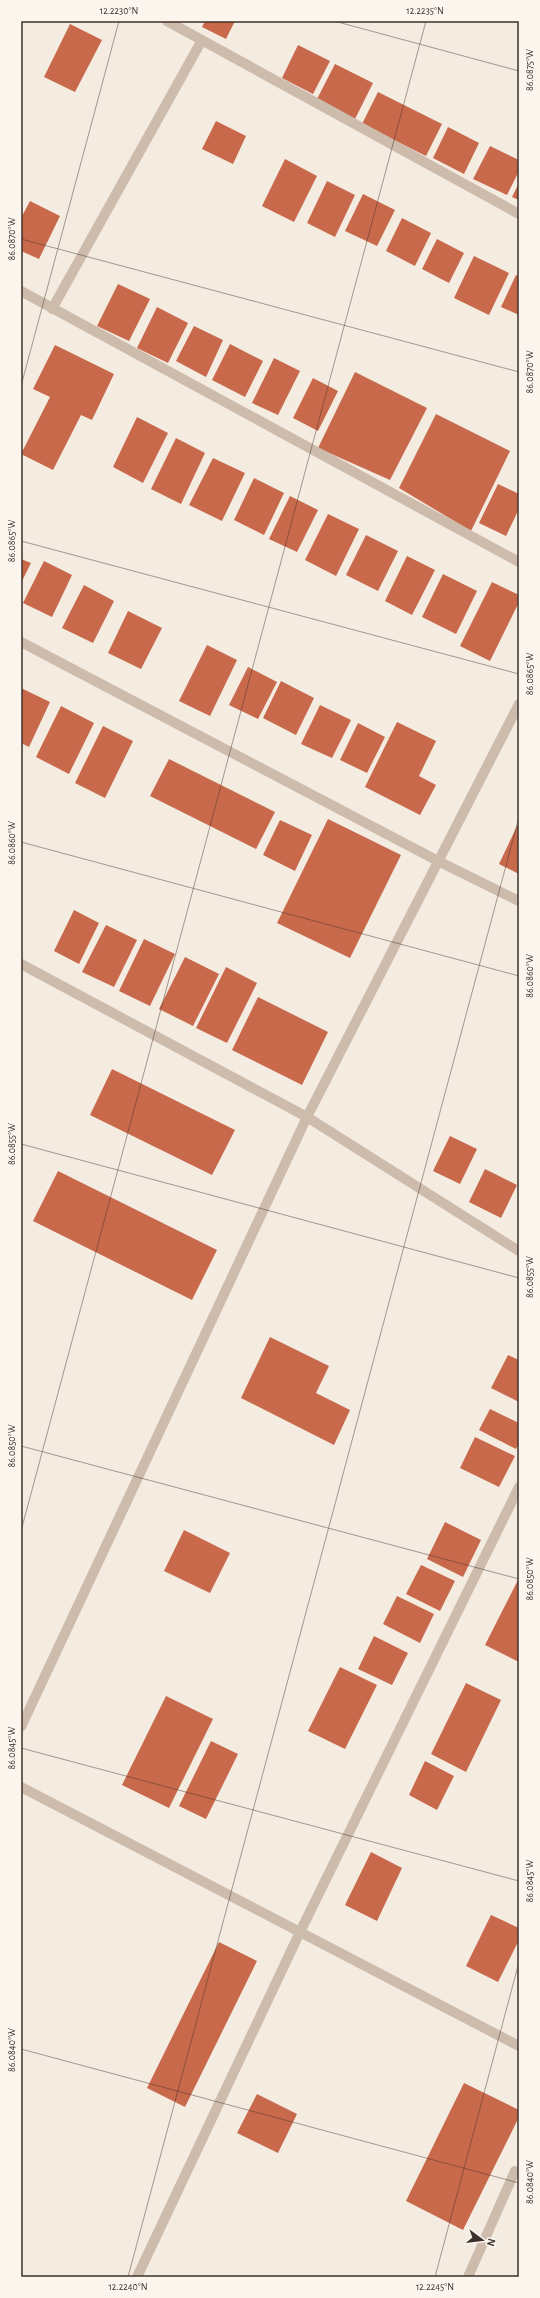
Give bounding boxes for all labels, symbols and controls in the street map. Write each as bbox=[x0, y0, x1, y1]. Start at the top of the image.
text: 12.2230°N bbox=[100, 6, 138, 16]
text: 12.2235°N bbox=[406, 6, 444, 16]
text: 86.0875°W bbox=[525, 49, 535, 91]
text: 86.0870°W bbox=[7, 217, 17, 261]
text: 86.0870°W bbox=[525, 350, 535, 394]
text: 86.0865°W bbox=[7, 520, 17, 562]
text: 86.0865°W bbox=[525, 653, 535, 695]
text: 86.0860°W bbox=[7, 821, 17, 865]
text: 86.0860°W bbox=[525, 954, 535, 998]
text: 86.0855°W bbox=[7, 1123, 17, 1165]
text: 86.0855°W bbox=[525, 1256, 535, 1298]
text: 86.0850°W bbox=[7, 1424, 17, 1468]
text: 86.0850°W bbox=[525, 1557, 535, 1601]
text: 86.0845°W bbox=[7, 1727, 17, 1769]
text: 86.0845°W bbox=[525, 1860, 535, 1902]
text: 86.0840°W bbox=[7, 2028, 17, 2072]
text: 86.0840°W bbox=[525, 2160, 535, 2204]
north arrow bbox=[462, 2220, 502, 2260]
text: N bbox=[485, 2237, 497, 2248]
text: 12.2240°N bbox=[108, 2282, 148, 2292]
text: 12.2245°N bbox=[416, 2282, 454, 2292]

